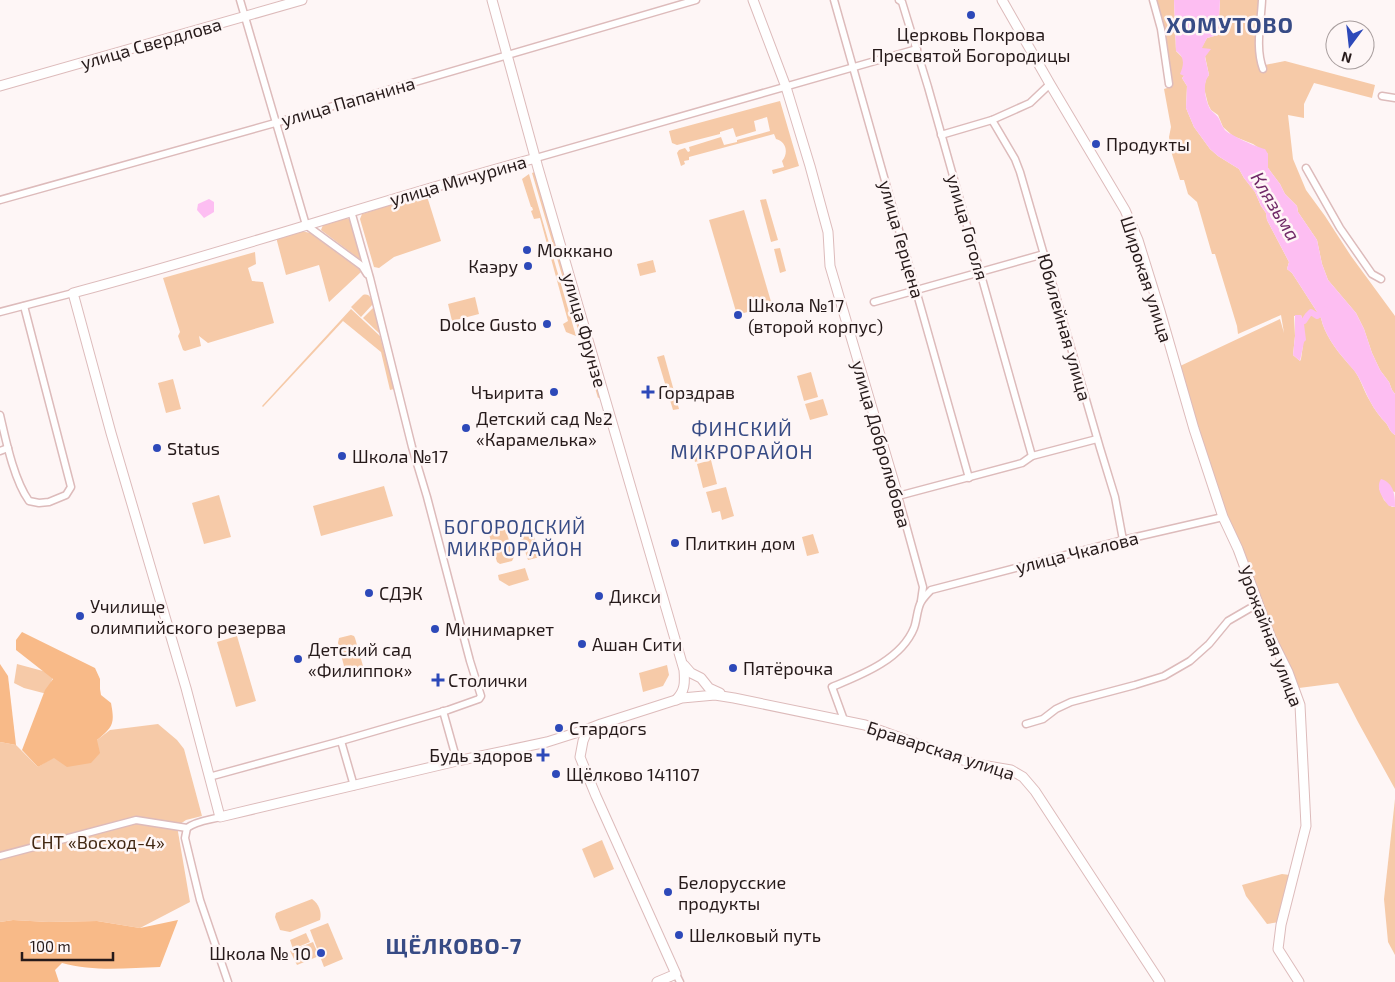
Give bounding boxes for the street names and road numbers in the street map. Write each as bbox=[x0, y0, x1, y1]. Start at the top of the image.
street label: улица Свердлова bbox=[78, 12, 224, 74]
street label: улица Папанина bbox=[279, 71, 417, 131]
street label: улица Мичурина bbox=[387, 150, 529, 210]
street label: улица Гоголя bbox=[942, 171, 994, 283]
street label: улица Герцена bbox=[875, 177, 929, 301]
street label: Широкая улица bbox=[1116, 213, 1178, 345]
street label: Юбилейная улица bbox=[1033, 251, 1097, 403]
street label: улица Фрунзе bbox=[558, 270, 612, 390]
street label: улица Добролюбова bbox=[848, 358, 916, 530]
street label: улица Чкалова bbox=[1013, 526, 1141, 578]
street label: Урожайная улица bbox=[1234, 562, 1308, 710]
street label: Браварская улица bbox=[864, 716, 1018, 784]

